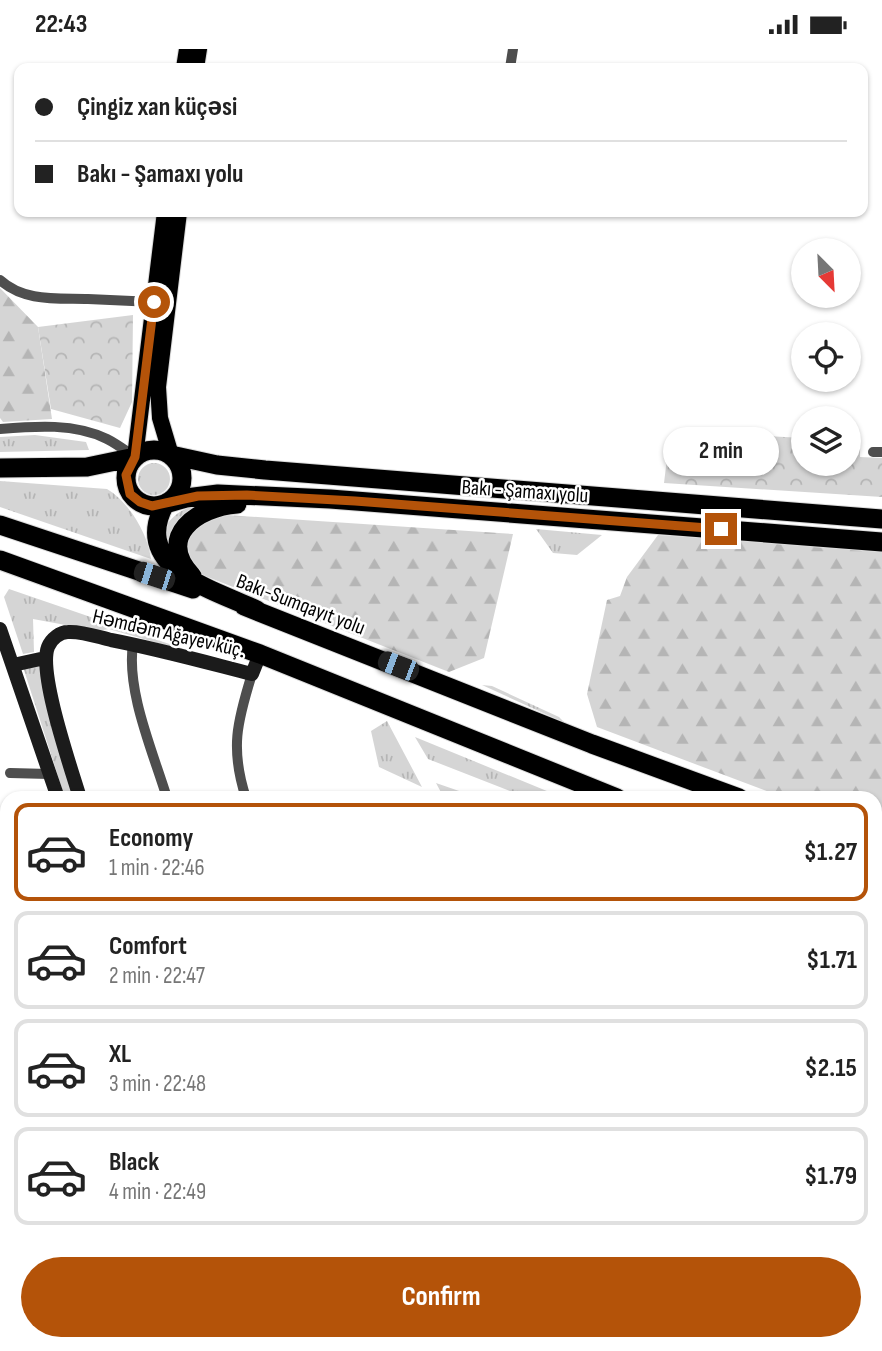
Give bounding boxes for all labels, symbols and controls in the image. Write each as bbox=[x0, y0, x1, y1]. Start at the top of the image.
text: 22:43 bbox=[35, 9, 87, 40]
text: Çingiz xan küçəsi bbox=[77, 92, 237, 123]
text: Bakı - Şamaxı yolu bbox=[77, 159, 243, 190]
north arrow bbox=[791, 238, 861, 308]
map controls bbox=[791, 238, 861, 476]
route start bbox=[138, 286, 170, 318]
button: locate bbox=[791, 322, 861, 392]
button: layers bbox=[791, 406, 861, 476]
callout: 2 min bbox=[663, 427, 779, 477]
text: 2 min bbox=[699, 437, 743, 465]
street label: Bakı - Şamaxı yolu bbox=[461, 475, 589, 508]
route end bbox=[705, 513, 737, 545]
car bbox=[131, 560, 178, 592]
street label: Bakı-Sumqayıt yolu bbox=[233, 568, 369, 641]
street label: Həmdəm Ağayev küç. bbox=[90, 604, 248, 663]
car bbox=[375, 649, 422, 683]
icon: car bbox=[25, 821, 88, 884]
text: Economy bbox=[109, 823, 193, 854]
text: $1.27 bbox=[804, 837, 857, 868]
text: 1 min · 22:46 bbox=[109, 854, 205, 882]
icon: car bbox=[25, 929, 88, 992]
text: Comfort bbox=[109, 931, 187, 962]
text: $1.71 bbox=[806, 945, 857, 976]
text: 2 min · 22:47 bbox=[109, 962, 205, 990]
icon: car bbox=[25, 1037, 88, 1100]
text: XL bbox=[109, 1039, 131, 1070]
text: $2.15 bbox=[805, 1053, 857, 1084]
text: 3 min · 22:48 bbox=[109, 1070, 206, 1098]
icon: car bbox=[25, 1145, 88, 1208]
text: Black bbox=[109, 1147, 159, 1178]
text: $1.79 bbox=[804, 1161, 857, 1192]
text: 4 min · 22:49 bbox=[109, 1178, 206, 1206]
button: Confirm bbox=[21, 1257, 861, 1337]

